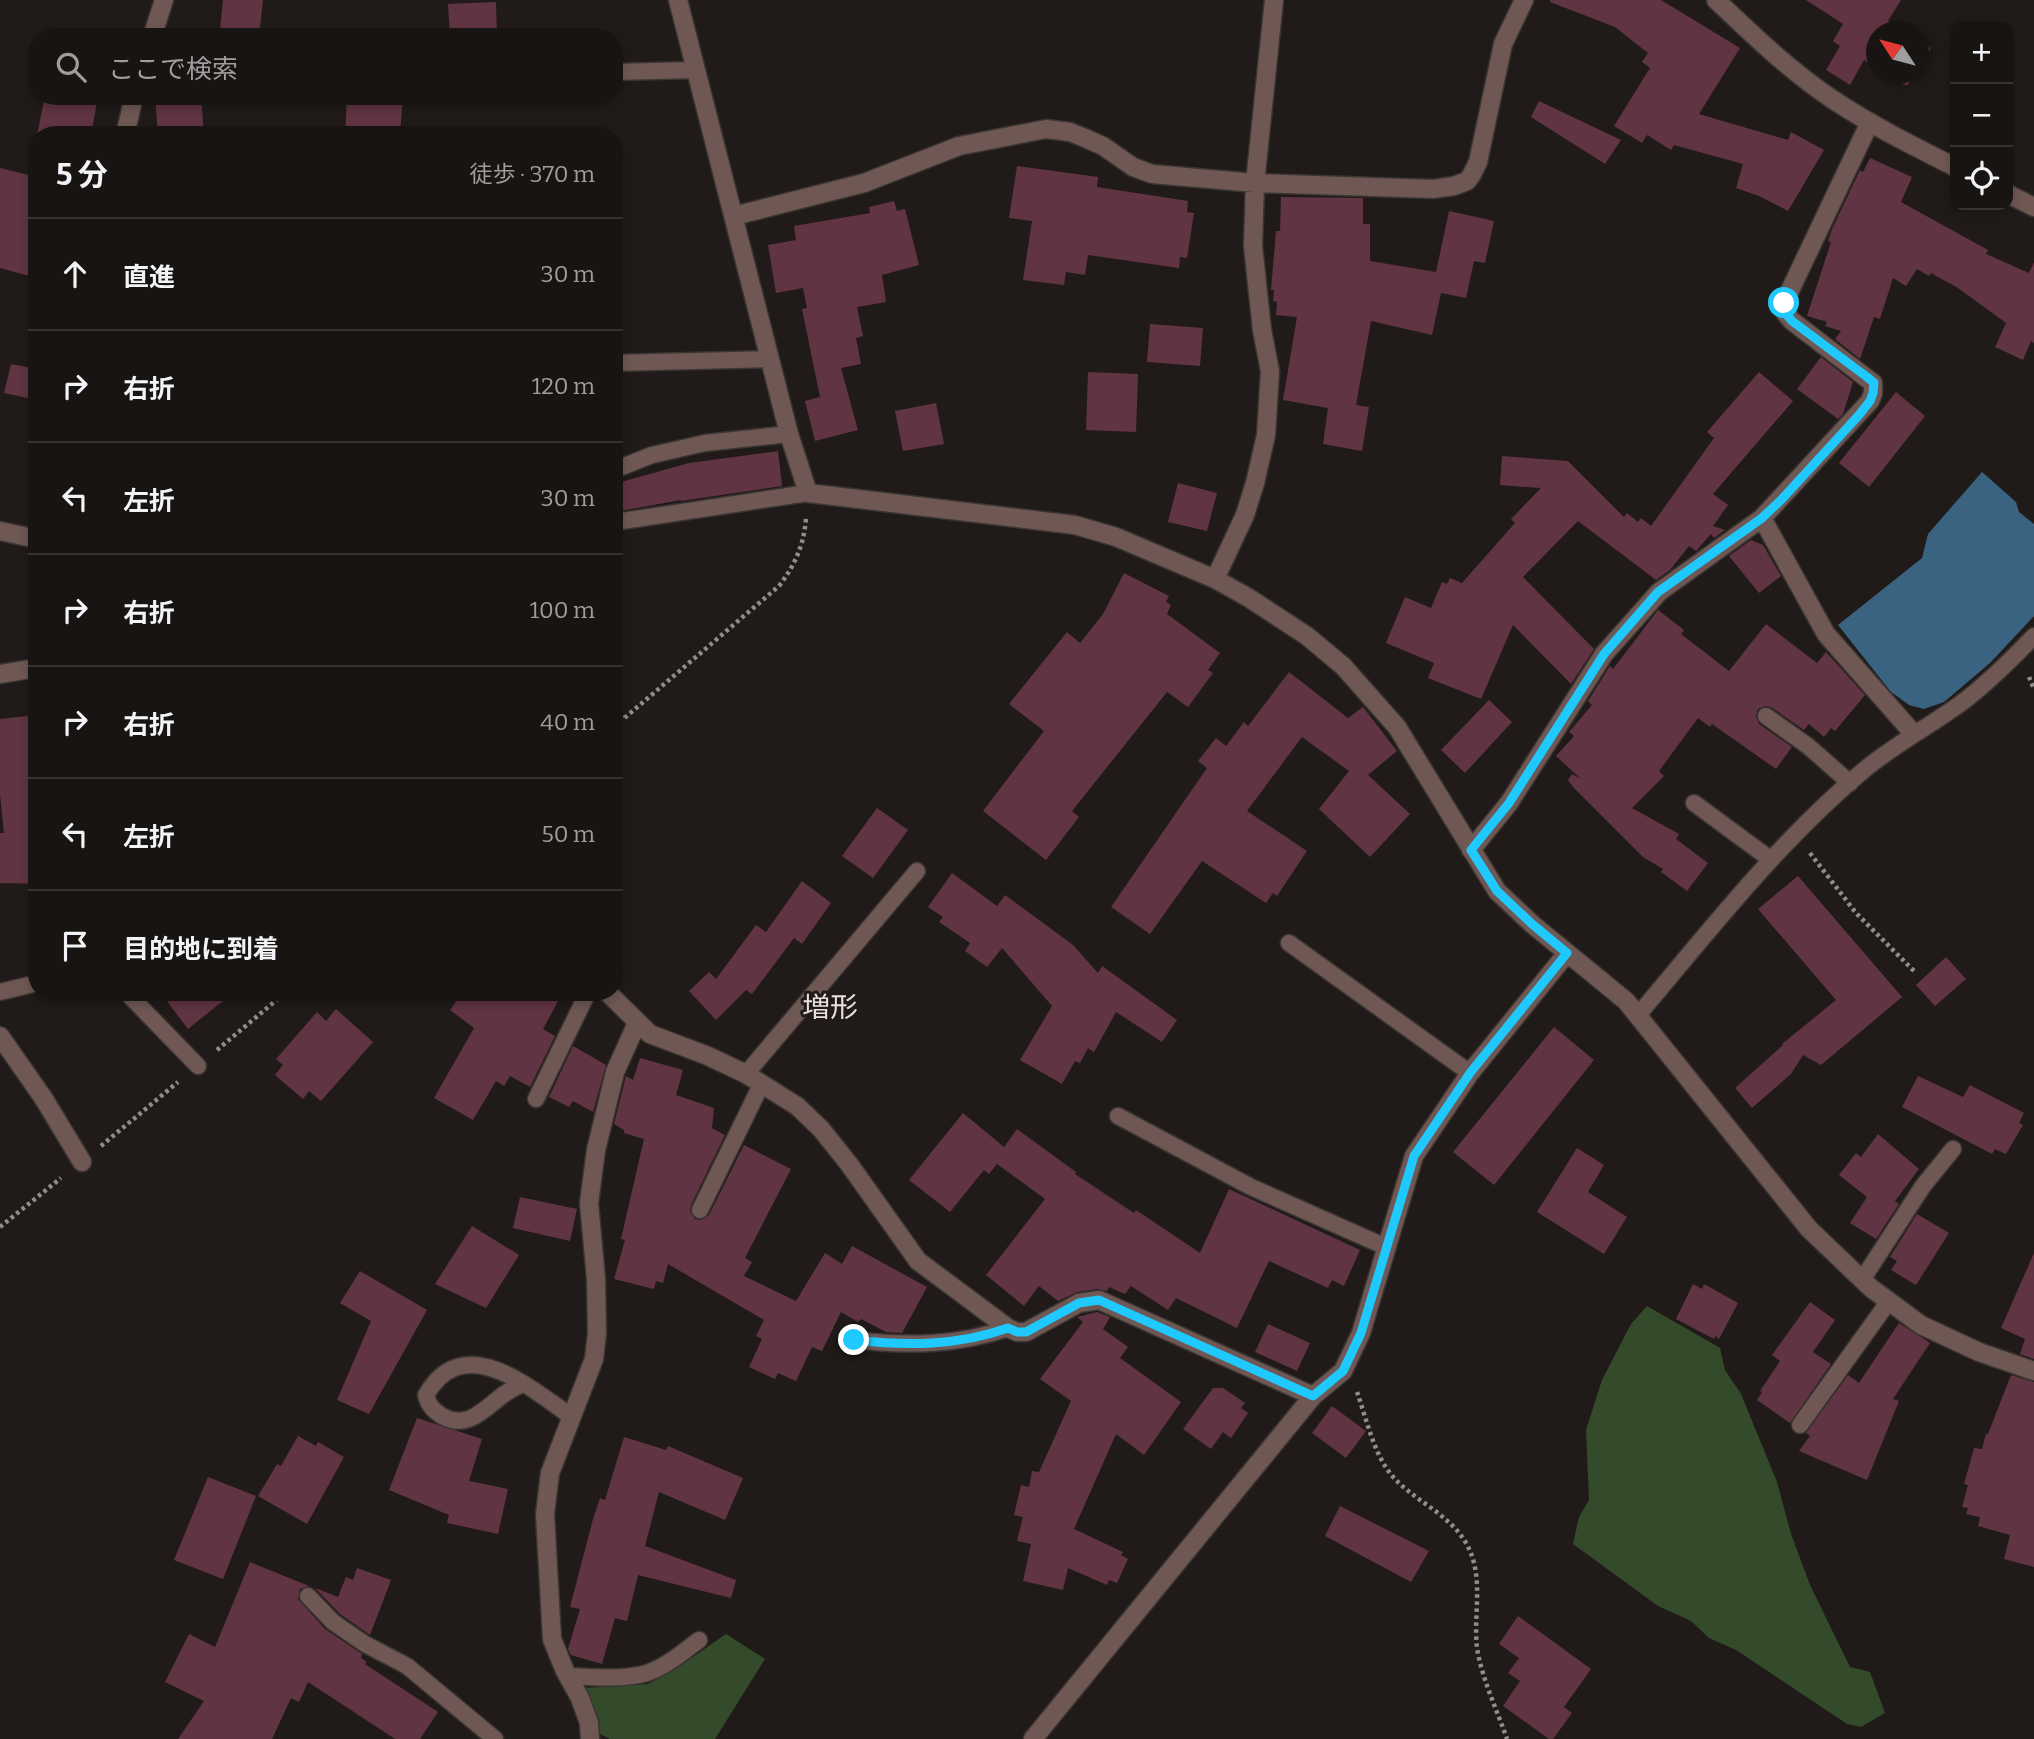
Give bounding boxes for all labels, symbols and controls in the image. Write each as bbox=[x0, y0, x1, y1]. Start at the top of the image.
north arrow bbox=[1866, 21, 1929, 84]
map controls bbox=[1950, 21, 2013, 210]
button: + bbox=[1950, 21, 2013, 84]
search box bbox=[28, 28, 623, 105]
icon: search bbox=[52, 48, 90, 86]
text: ここで検索 bbox=[108, 54, 238, 85]
button: − bbox=[1950, 84, 2013, 147]
button: locate bbox=[1950, 147, 2013, 210]
text: 5 分 bbox=[56, 157, 108, 193]
text: 徒歩 · 370 m bbox=[469, 160, 595, 188]
icon: ahead bbox=[56, 255, 94, 293]
text: 30 m bbox=[541, 260, 595, 288]
text: 直進 bbox=[123, 262, 175, 293]
route start bbox=[1768, 287, 1799, 318]
icon: right bbox=[56, 367, 94, 405]
text: 120 m bbox=[532, 372, 595, 400]
text: 右折 bbox=[123, 374, 175, 405]
icon: left bbox=[56, 479, 94, 517]
text: 30 m bbox=[541, 484, 595, 512]
text: 左折 bbox=[123, 486, 175, 517]
icon: right bbox=[56, 591, 94, 629]
text: 100 m bbox=[530, 596, 595, 624]
text: 右折 bbox=[123, 598, 175, 629]
icon: right bbox=[56, 703, 94, 741]
text: 40 m bbox=[540, 708, 595, 736]
text: 右折 bbox=[123, 710, 175, 741]
icon: left bbox=[56, 815, 94, 853]
text: 50 m bbox=[541, 820, 595, 848]
text: 左折 bbox=[123, 822, 175, 853]
icon: arrive bbox=[56, 927, 94, 965]
text: 目的地に到着 bbox=[123, 934, 279, 965]
district label: 増形 bbox=[802, 991, 858, 1024]
route end bbox=[838, 1324, 869, 1355]

